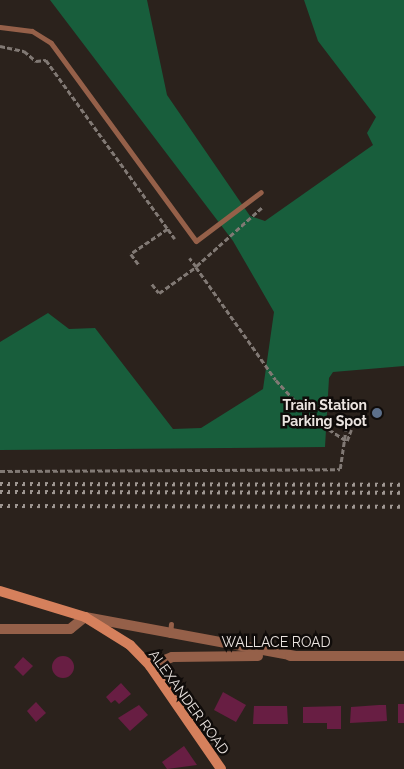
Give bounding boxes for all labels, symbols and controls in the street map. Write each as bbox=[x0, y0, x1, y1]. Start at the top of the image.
place label: Train Station Parking Spot bbox=[282, 397, 367, 430]
marker: Train Station Parking Spot bbox=[371, 407, 383, 419]
street label: WALLACE ROAD bbox=[221, 634, 331, 650]
street label: ALEXANDER ROAD bbox=[145, 646, 233, 758]

